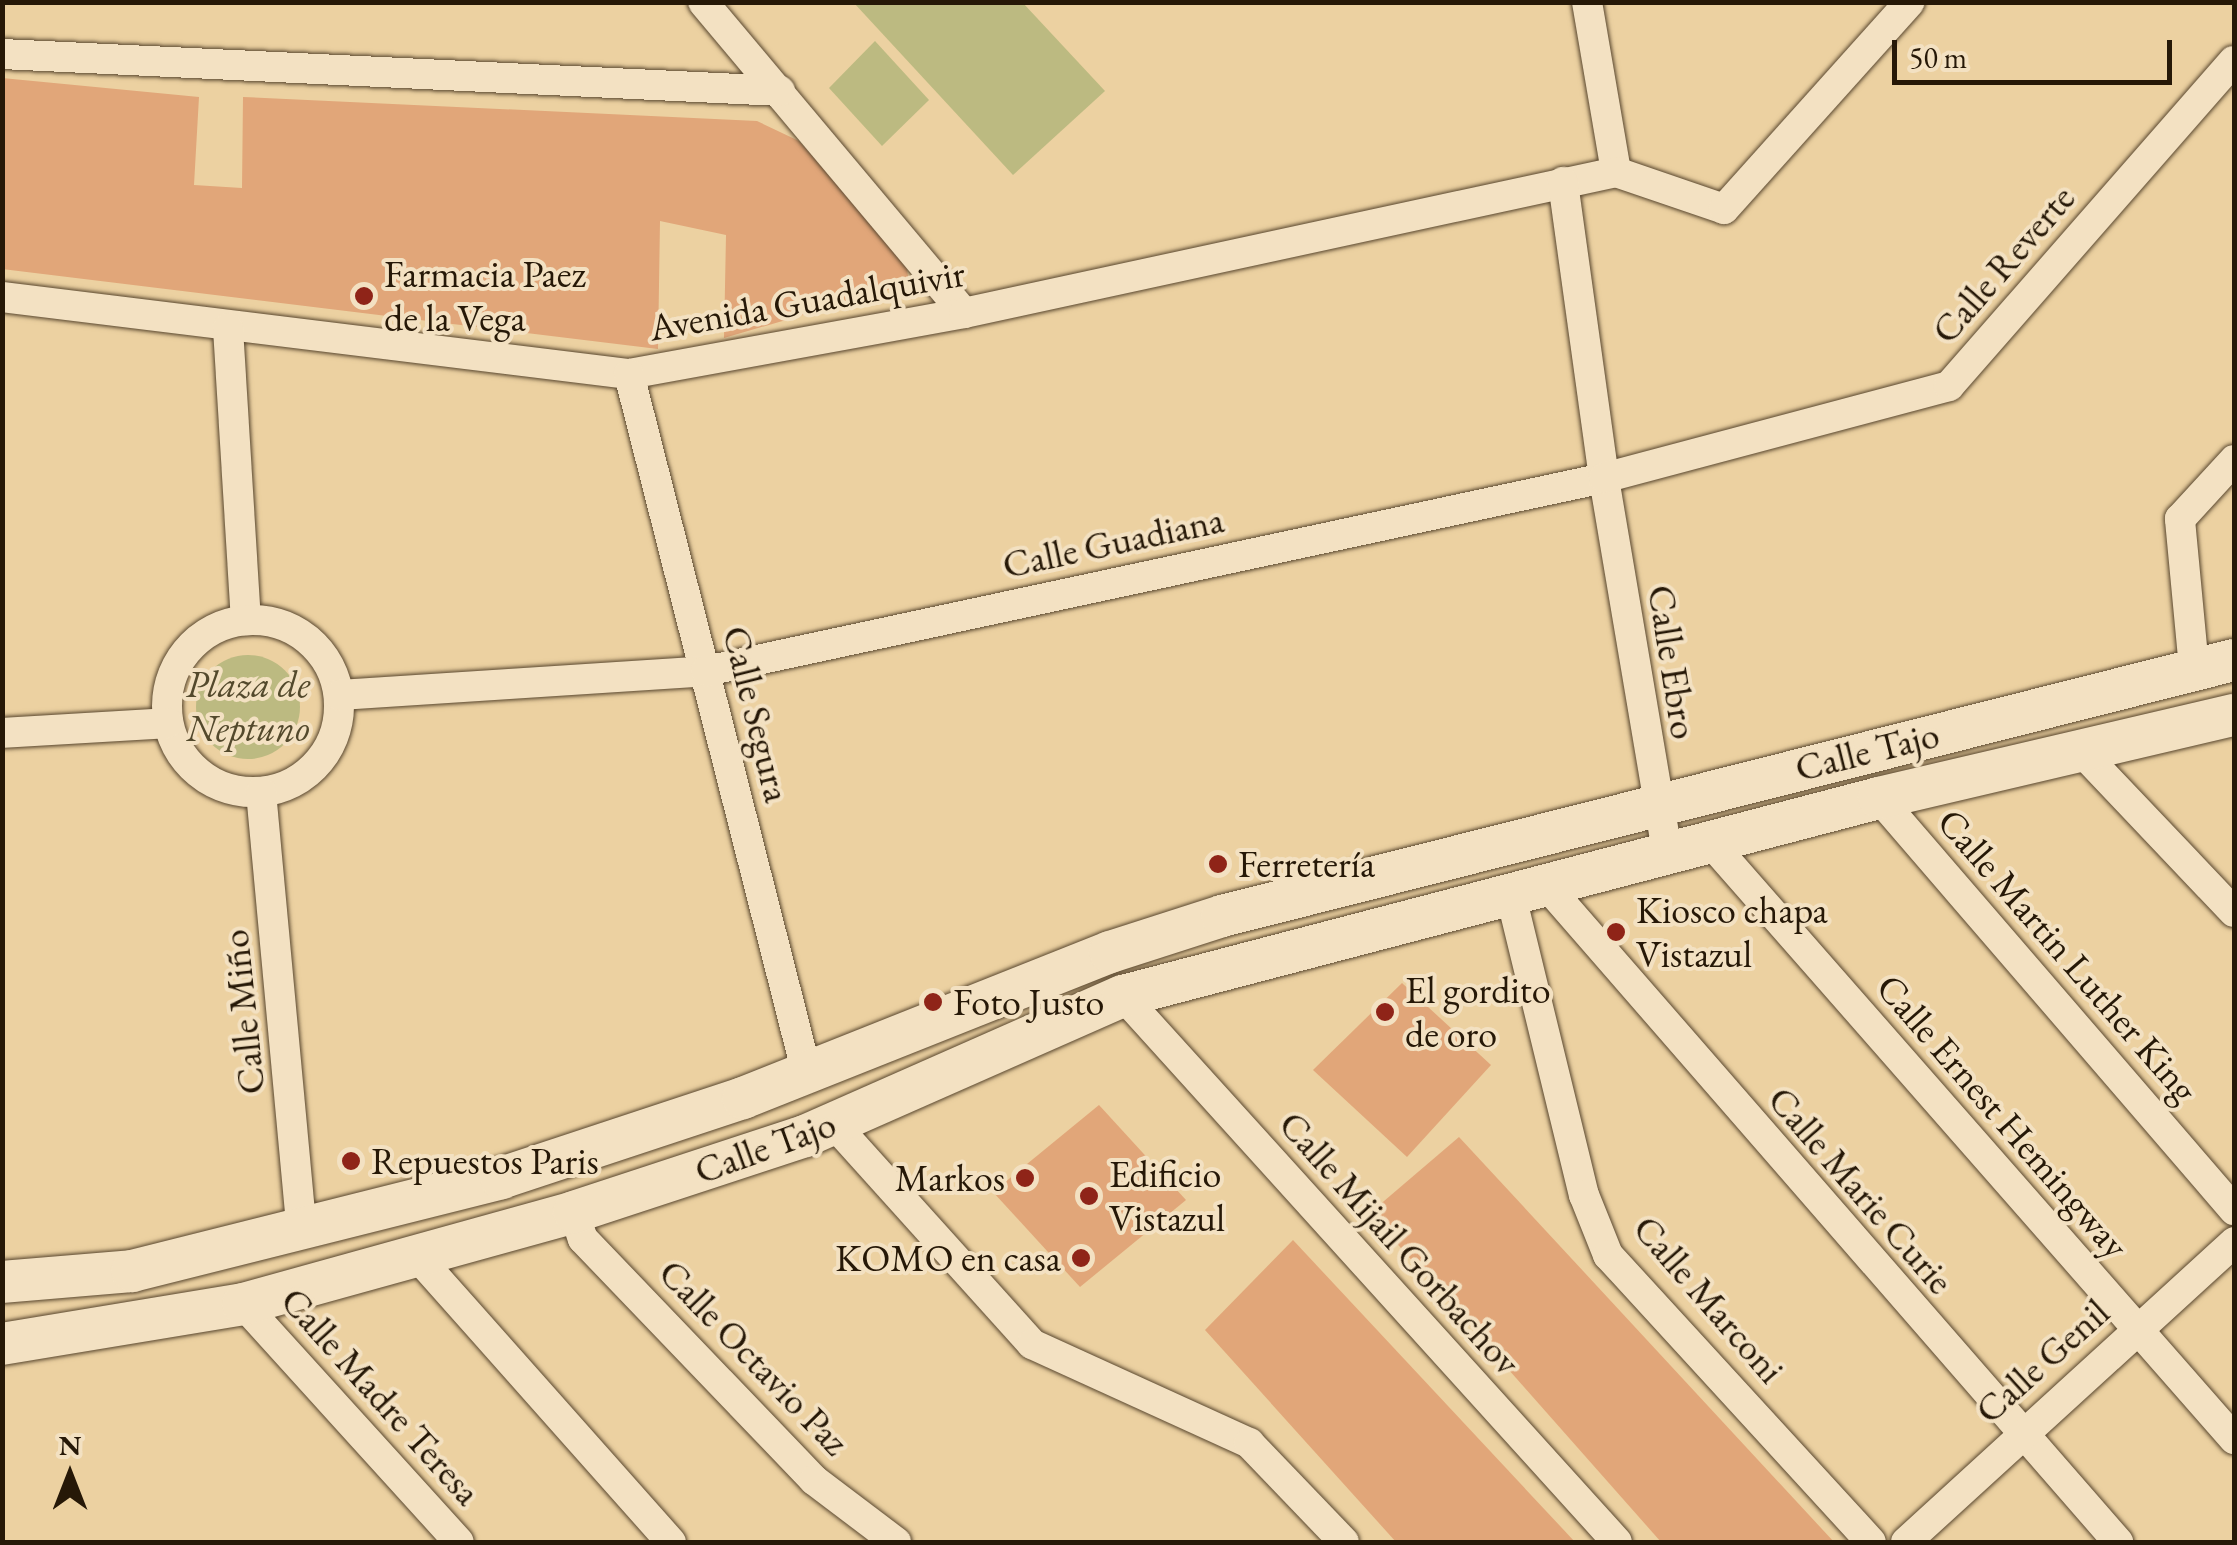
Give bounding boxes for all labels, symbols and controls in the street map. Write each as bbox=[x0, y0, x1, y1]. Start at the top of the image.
scale bar bbox=[1897, 20, 2177, 82]
text: 50 m bbox=[1909, 38, 1967, 77]
street label: Calle Reverte bbox=[1922, 176, 2084, 352]
street label: Avenida Guadalquivir bbox=[646, 250, 968, 350]
place label: Farmacia Paez de la Vega bbox=[384, 251, 586, 340]
marker: Farmacia Paez de la Vega bbox=[353, 285, 375, 307]
street label: Calle Guadiana bbox=[998, 496, 1228, 588]
street label: Calle Ebro bbox=[1638, 582, 1708, 742]
street label: Calle Segura bbox=[713, 621, 801, 807]
park label: Plaza de Neptuno bbox=[186, 661, 310, 751]
street label: Calle Tajo bbox=[1790, 711, 1944, 791]
street label: Calle Martin Luther King bbox=[1928, 799, 2208, 1111]
place label: Ferretería bbox=[1238, 841, 1375, 887]
marker: Ferretería bbox=[1207, 853, 1229, 875]
place label: Kiosco chapa Vistazul bbox=[1636, 887, 1828, 976]
marker: Kiosco chapa Vistazul bbox=[1605, 921, 1627, 943]
street label: Calle Miño bbox=[212, 927, 274, 1097]
street label: Calle Ernest Hemingway bbox=[1867, 965, 2139, 1267]
place label: El gordito de oro bbox=[1405, 967, 1550, 1056]
place label: Foto Justo bbox=[953, 979, 1104, 1025]
marker: Foto Justo bbox=[922, 991, 944, 1013]
marker: El gordito de oro bbox=[1374, 1001, 1396, 1023]
street label: Calle Marie Curie bbox=[1759, 1077, 1963, 1303]
street label: Calle Tajo bbox=[688, 1101, 842, 1193]
street label: Calle Mijail Gorbachov bbox=[1270, 1102, 1530, 1384]
place label: Repuestos Paris bbox=[371, 1138, 599, 1184]
marker: Repuestos Paris bbox=[340, 1150, 362, 1172]
place label: Edificio Vistazul bbox=[1109, 1151, 1225, 1240]
place label: Markos bbox=[895, 1155, 1005, 1201]
marker: Markos bbox=[1014, 1167, 1036, 1189]
marker: Edificio Vistazul bbox=[1078, 1185, 1100, 1207]
street label: Calle Marconi bbox=[1624, 1206, 1794, 1392]
place label: KOMO en casa bbox=[835, 1235, 1061, 1281]
marker: KOMO en casa bbox=[1070, 1247, 1092, 1269]
street label: Calle Octavio Paz bbox=[649, 1250, 859, 1464]
street label: Calle Madre Teresa bbox=[271, 1278, 491, 1514]
street label: Calle Genil bbox=[1966, 1289, 2118, 1433]
north arrow bbox=[20, 1425, 120, 1525]
text: N bbox=[59, 1427, 81, 1463]

